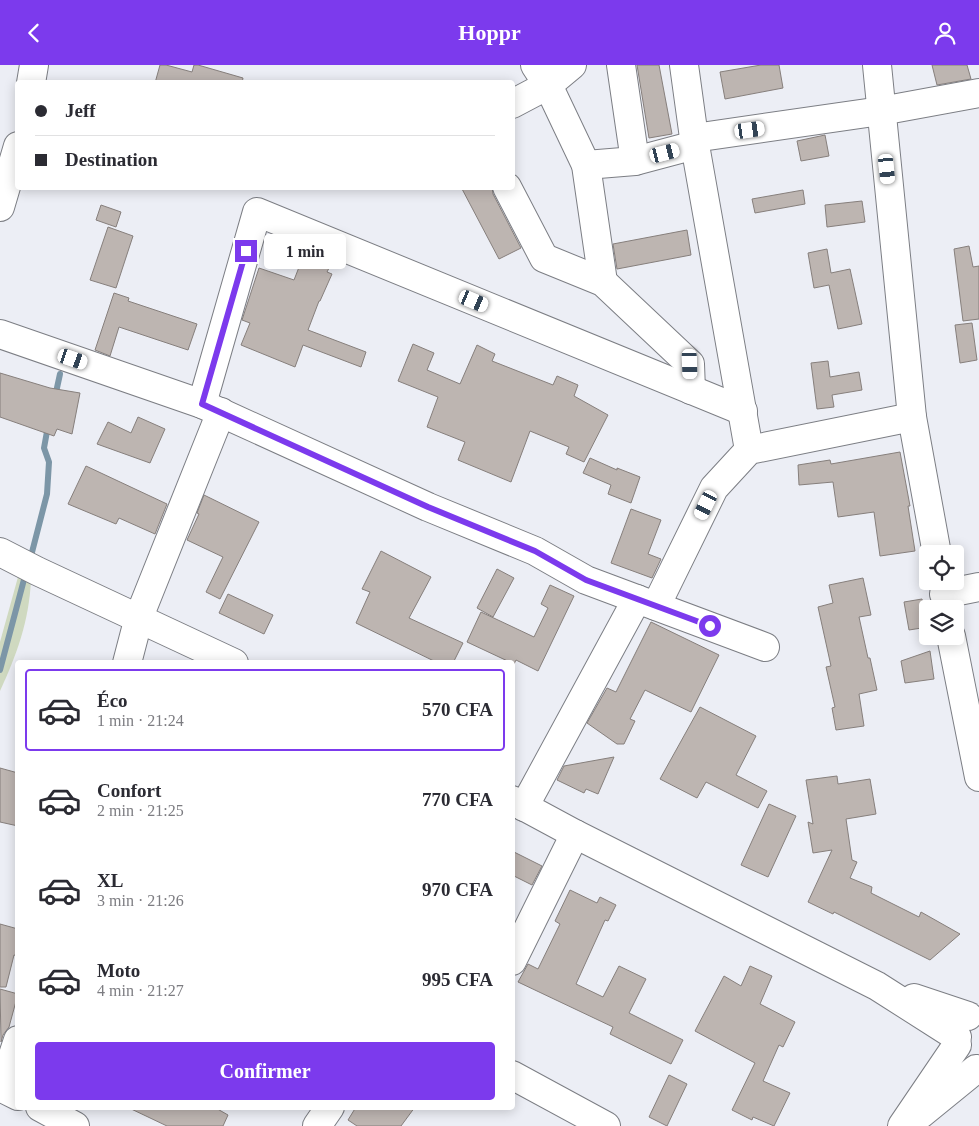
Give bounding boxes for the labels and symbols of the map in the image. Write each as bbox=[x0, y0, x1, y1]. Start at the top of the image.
car bbox=[734, 120, 765, 140]
car bbox=[648, 142, 681, 164]
car bbox=[877, 153, 896, 185]
callout: 1 min bbox=[264, 233, 346, 269]
route end bbox=[235, 240, 257, 262]
car bbox=[457, 288, 490, 314]
car bbox=[56, 347, 89, 371]
car bbox=[681, 349, 698, 379]
car bbox=[692, 488, 719, 522]
route start bbox=[699, 615, 721, 637]

